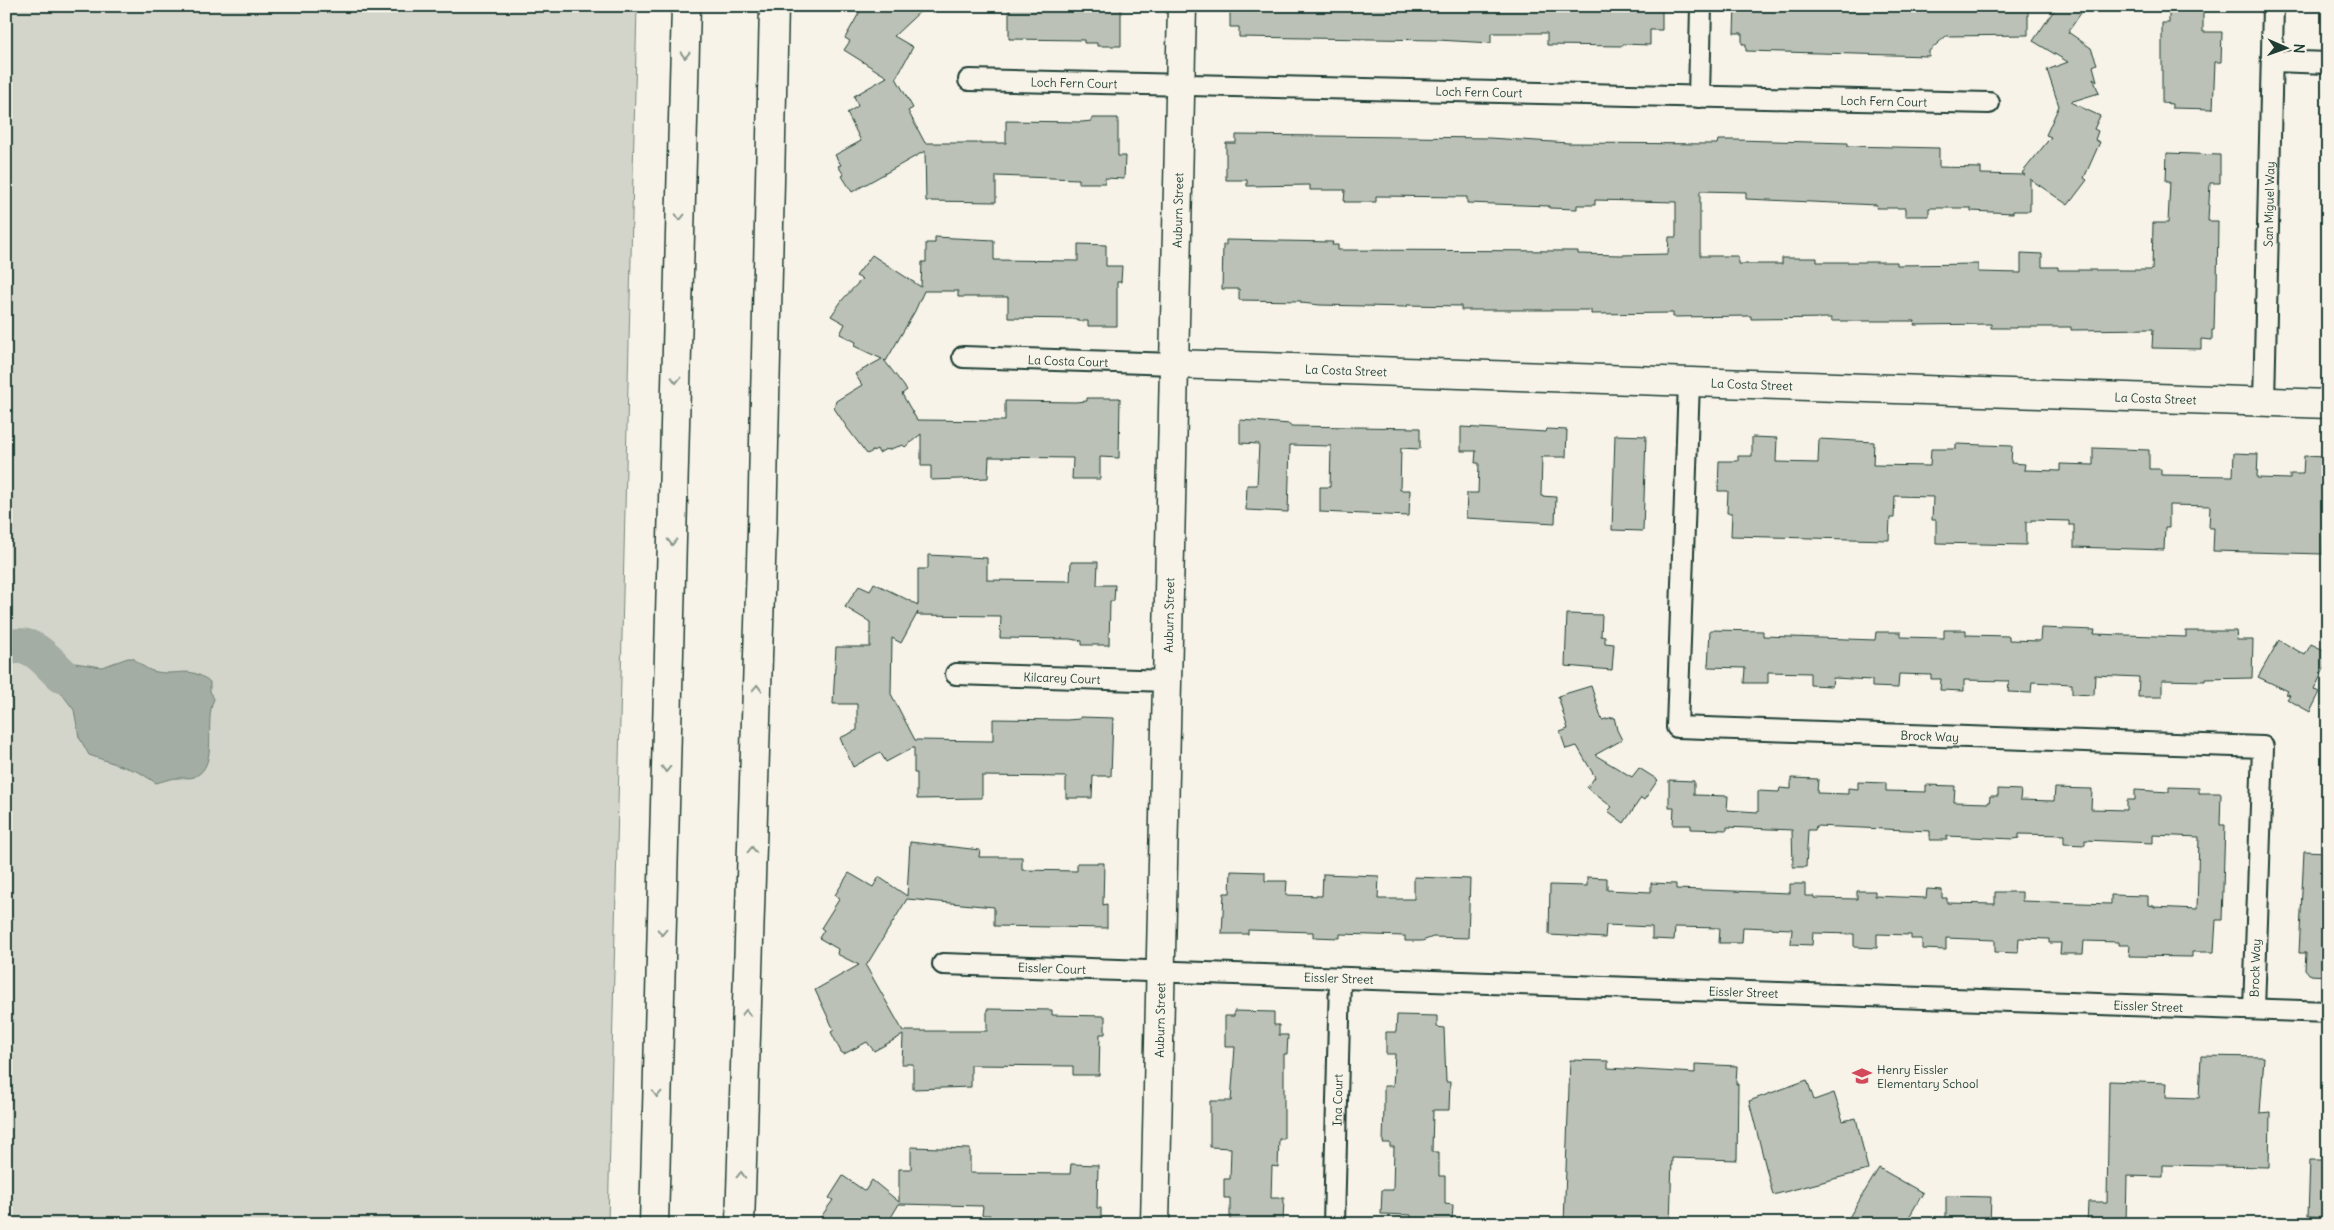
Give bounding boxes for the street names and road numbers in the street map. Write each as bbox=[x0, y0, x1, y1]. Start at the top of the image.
street label: Loch Fern Court bbox=[1030, 74, 1118, 91]
street label: Loch Fern Court bbox=[1435, 83, 1522, 100]
street label: Loch Fern Court bbox=[1840, 92, 1927, 109]
street label: San Miguel Way bbox=[2260, 161, 2277, 247]
street label: Auburn Street bbox=[1169, 173, 1186, 248]
street label: La Costa Court bbox=[1027, 352, 1108, 369]
street label: La Costa Street bbox=[1305, 361, 1387, 379]
street label: La Costa Street bbox=[1710, 375, 1793, 393]
street label: La Costa Street bbox=[2114, 389, 2197, 407]
street label: Auburn Street bbox=[1160, 577, 1177, 653]
street label: Kilcarey Court bbox=[1023, 669, 1101, 686]
street label: Brock Way bbox=[1900, 727, 1959, 744]
street label: Brock Way bbox=[2246, 938, 2264, 998]
street label: Eissler Court bbox=[1018, 959, 1086, 976]
street label: Eissler Street bbox=[1304, 969, 1374, 986]
street label: Auburn Street bbox=[1151, 982, 1168, 1058]
street label: Eissler Street bbox=[1708, 983, 1779, 1000]
street label: Eissler Street bbox=[2113, 997, 2183, 1014]
street label: Ina Court bbox=[1329, 1074, 1345, 1126]

